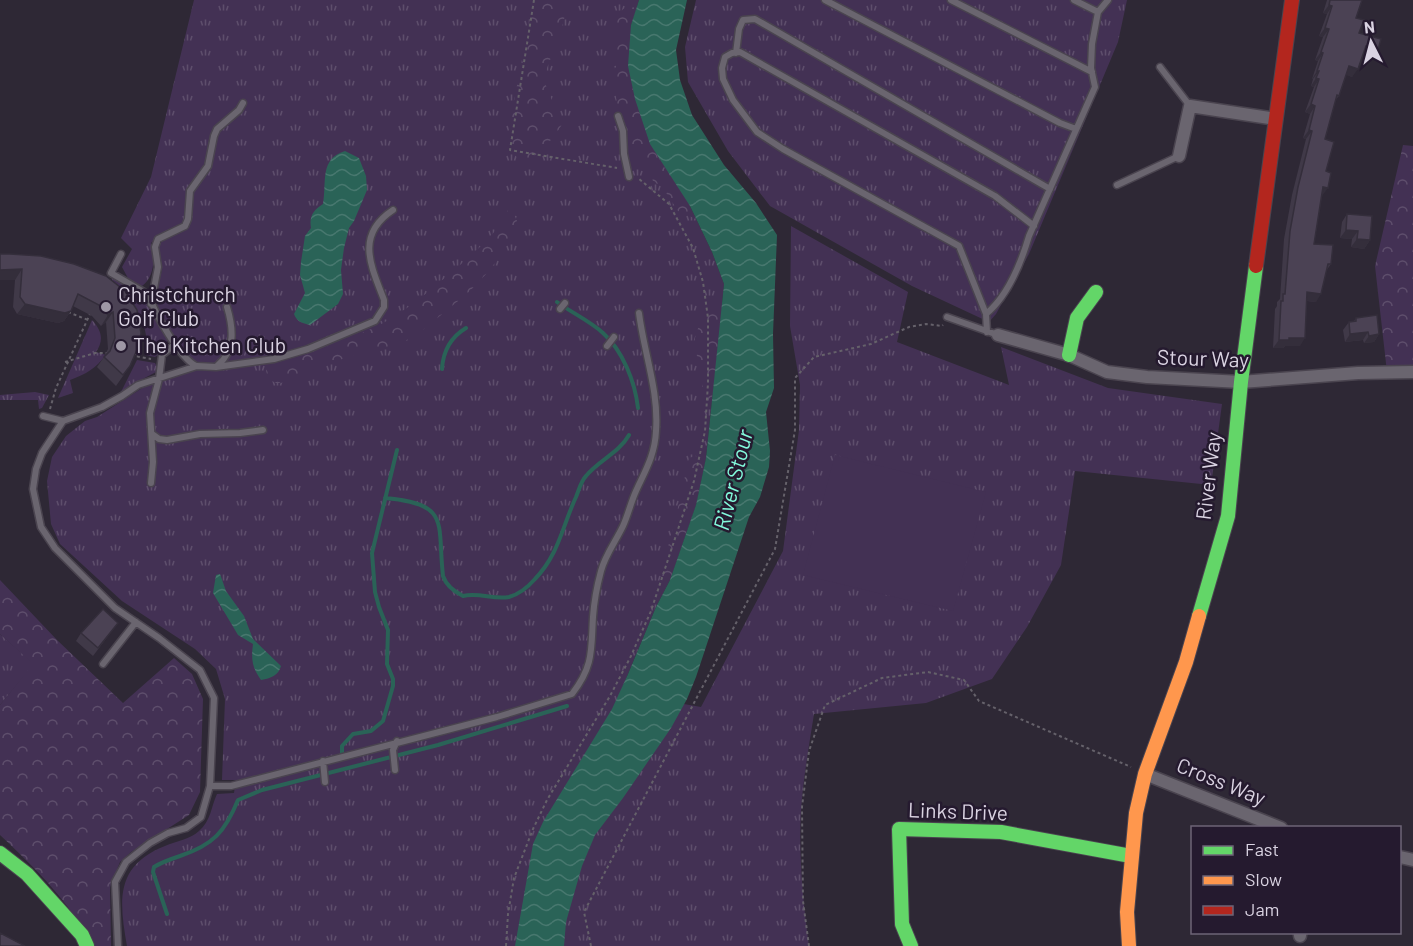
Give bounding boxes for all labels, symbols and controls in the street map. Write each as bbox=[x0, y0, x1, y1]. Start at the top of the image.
north arrow bbox=[1341, 12, 1401, 72]
text: N bbox=[1363, 17, 1376, 37]
place label: Christchurch Golf Club bbox=[118, 281, 236, 330]
marker: Christchurch Golf Club bbox=[99, 300, 113, 314]
place label: The Kitchen Club bbox=[133, 332, 286, 357]
marker: The Kitchen Club bbox=[114, 339, 128, 353]
street label: Stour Way bbox=[1157, 343, 1250, 372]
water label: River Stour bbox=[707, 426, 757, 533]
street label: River Way bbox=[1190, 430, 1225, 521]
street label: Cross Way bbox=[1174, 751, 1270, 810]
street label: Links Drive bbox=[908, 796, 1009, 825]
legend bbox=[1191, 826, 1401, 934]
text: Fast bbox=[1245, 838, 1279, 860]
text: Slow bbox=[1245, 868, 1282, 890]
text: Jam bbox=[1245, 898, 1279, 920]

